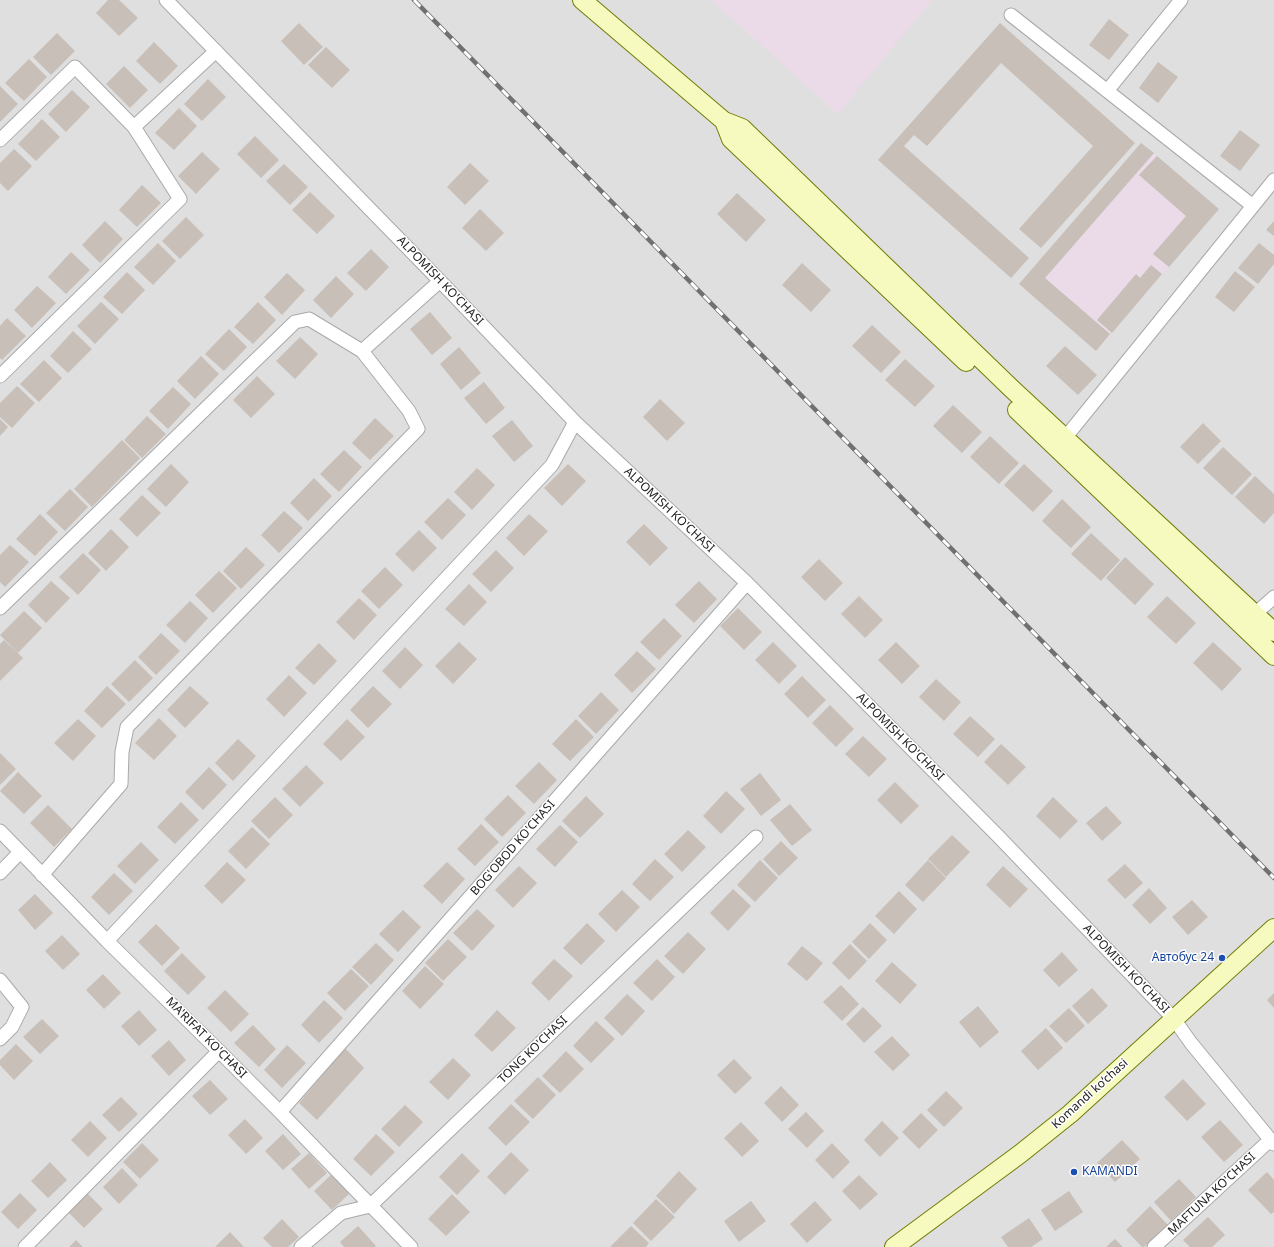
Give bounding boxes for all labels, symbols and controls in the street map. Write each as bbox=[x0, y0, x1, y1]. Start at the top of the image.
street label: ALPOMISH KO'CHASI bbox=[394, 233, 486, 329]
street label: ALPOMISH KO'CHASI bbox=[621, 464, 717, 556]
street label: ALPOMISH KO'CHASI bbox=[853, 690, 947, 784]
street label: BOG'OBOD KO'CHASI bbox=[468, 798, 558, 898]
street label: ALPOMISH KO'CHASI bbox=[1080, 921, 1172, 1017]
place label: Автобус 24 bbox=[1152, 951, 1214, 965]
marker: Автобус 24 bbox=[1217, 953, 1227, 963]
street label: MA'RIFAT KO'CHASI bbox=[163, 995, 249, 1081]
street label: TONG KO'CHASI bbox=[495, 1013, 571, 1087]
street label: Komandi ko‘chasi bbox=[1049, 1056, 1131, 1132]
street label: MAFTUNA KO'CHASI bbox=[1165, 1150, 1259, 1238]
place label: KAMANDI bbox=[1082, 1165, 1138, 1179]
marker: KAMANDI bbox=[1069, 1167, 1079, 1177]

